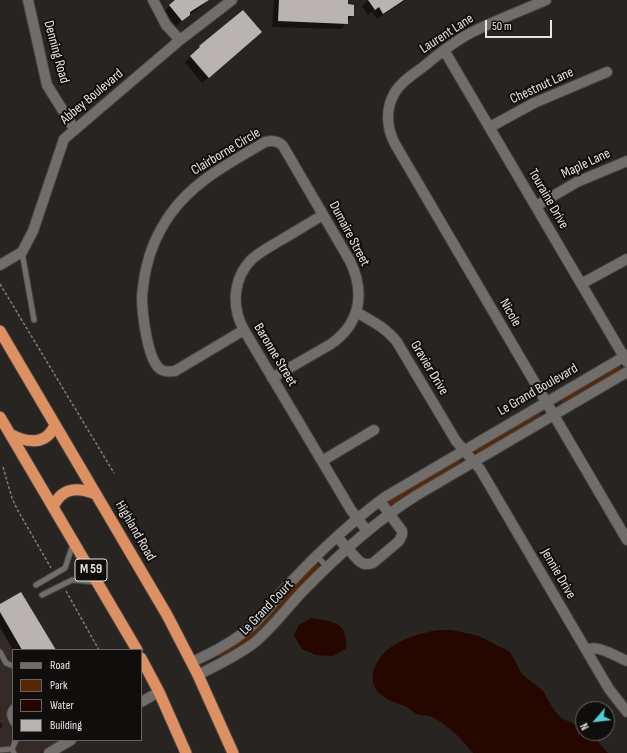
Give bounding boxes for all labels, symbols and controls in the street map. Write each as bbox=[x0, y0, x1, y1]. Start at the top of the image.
street label: Laurent Lane bbox=[417, 10, 477, 58]
scale bar bbox=[487, 12, 554, 38]
street label: Denning Road bbox=[40, 19, 72, 85]
text: 50 m bbox=[492, 19, 512, 34]
street label: Chestnut Lane bbox=[508, 64, 576, 108]
street label: Abbey Boulevard bbox=[57, 66, 127, 128]
street label: Clairborne Circle bbox=[188, 125, 264, 179]
street label: Maple Lane bbox=[559, 145, 613, 183]
street label: Touraine Drive bbox=[524, 166, 572, 232]
street label: Dumaire Street bbox=[325, 199, 373, 269]
street label: Nicole bbox=[495, 296, 525, 330]
street label: Baronne Street bbox=[250, 320, 300, 390]
street label: Gravier Drive bbox=[406, 338, 452, 398]
street label: Le Grand Boulevard bbox=[495, 360, 581, 420]
street label: Highland Road bbox=[111, 498, 159, 564]
street label: Jennie Drive bbox=[537, 546, 579, 602]
road number: M 59 bbox=[75, 559, 107, 581]
street label: Le Grand Court bbox=[237, 577, 297, 639]
legend bbox=[12, 649, 142, 741]
text: Road bbox=[50, 658, 70, 673]
text: Park bbox=[50, 678, 68, 693]
text: Water bbox=[50, 698, 74, 713]
north arrow bbox=[575, 701, 615, 741]
text: Building bbox=[50, 718, 82, 733]
text: N bbox=[578, 721, 592, 732]

